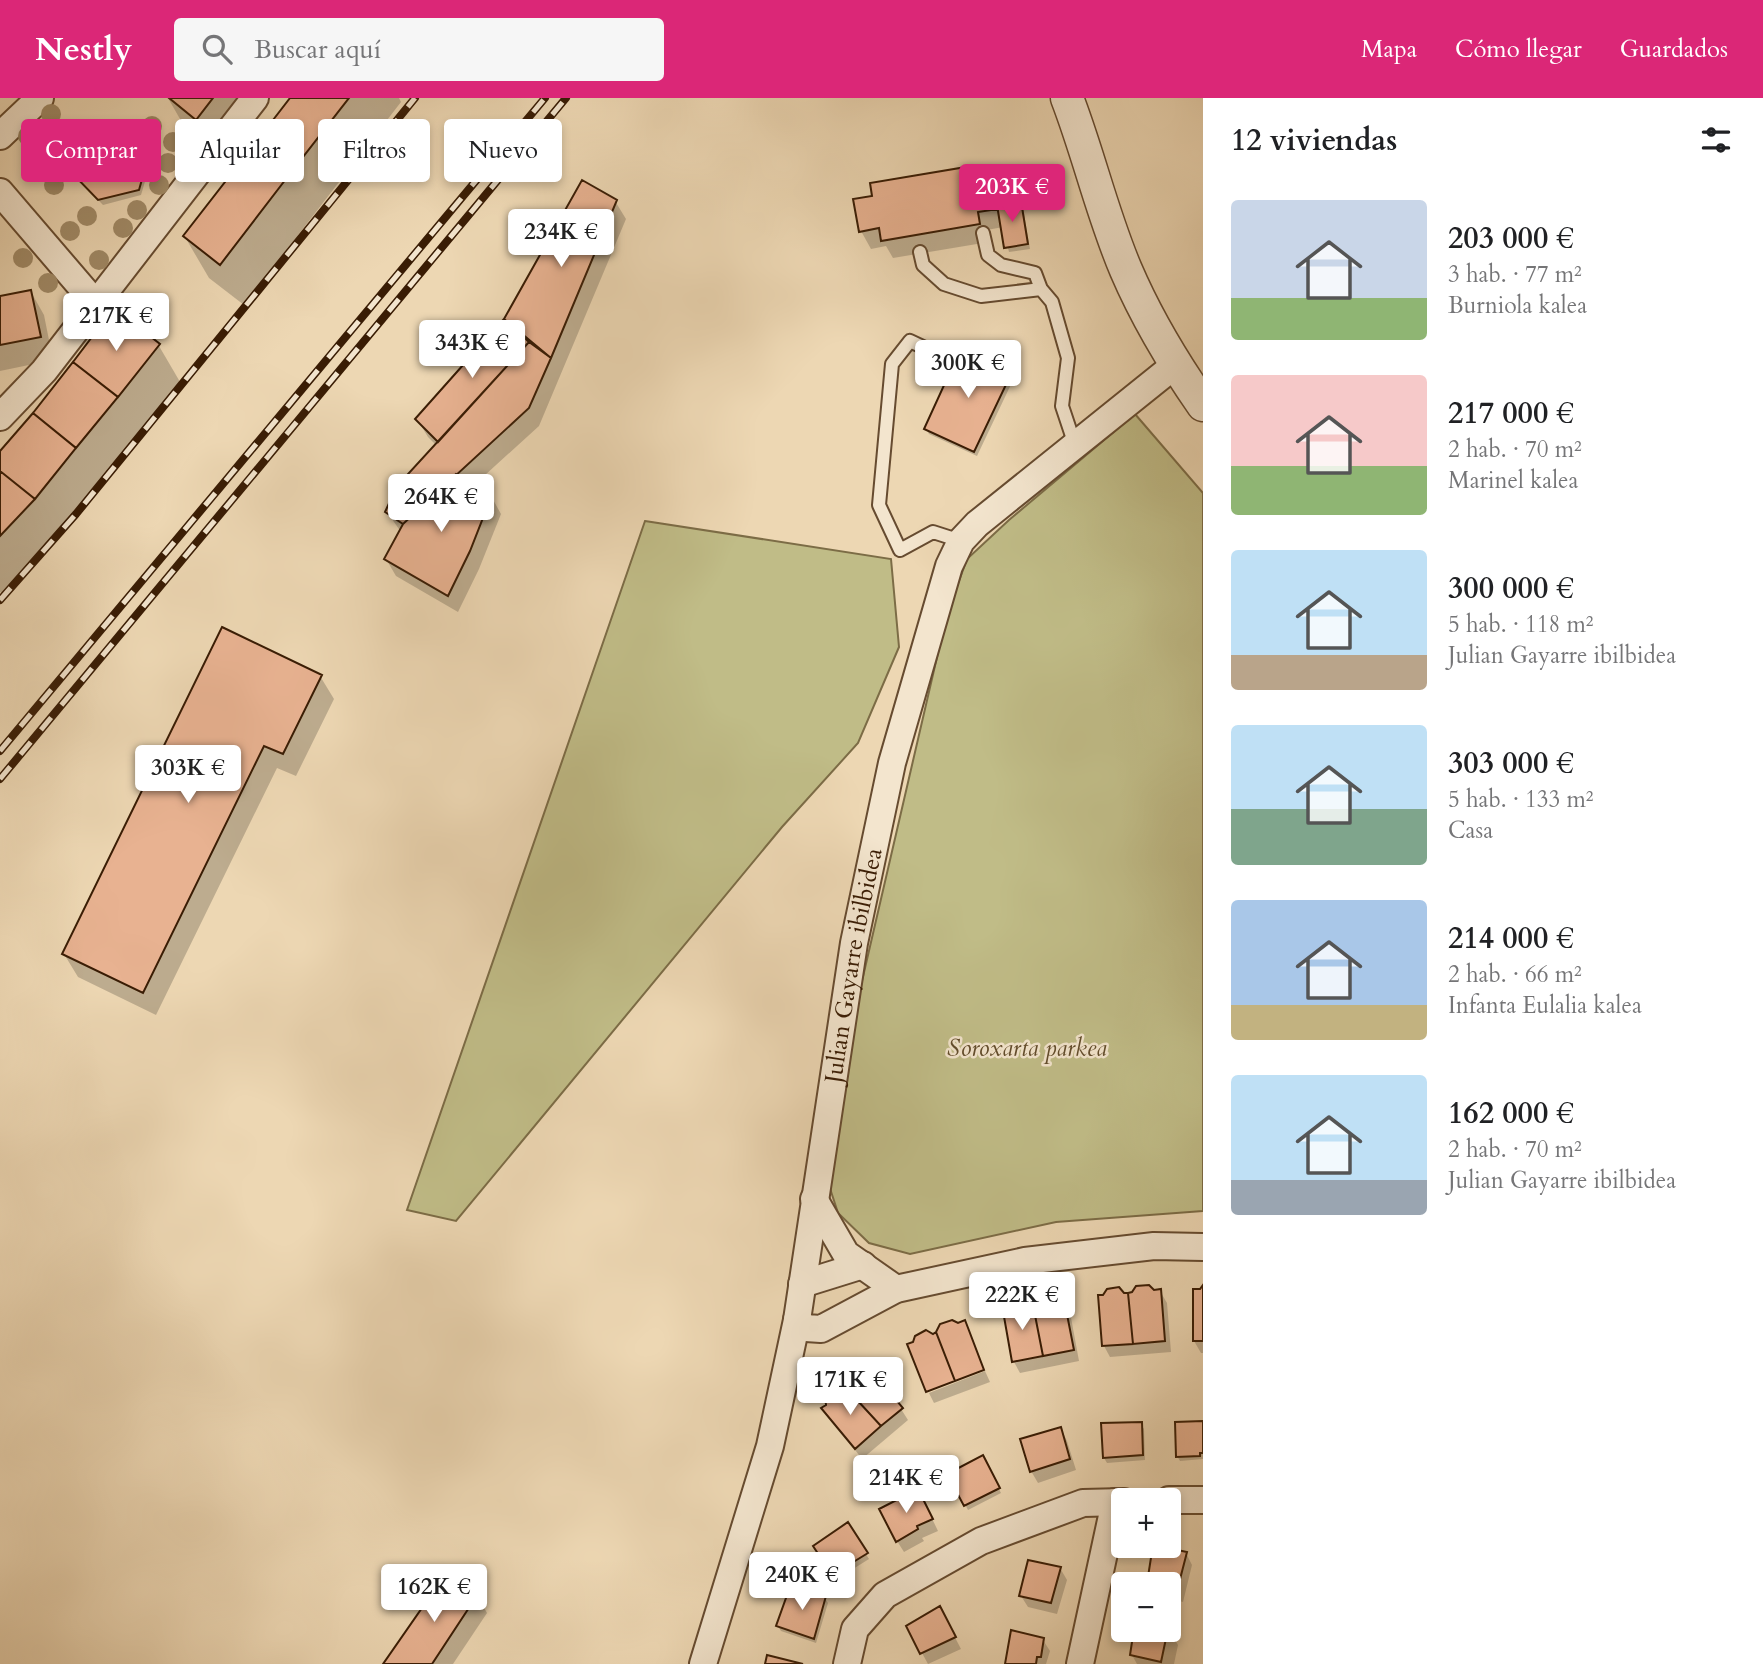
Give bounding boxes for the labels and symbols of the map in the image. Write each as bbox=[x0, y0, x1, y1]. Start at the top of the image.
pin: 203K € bbox=[955, 164, 1069, 224]
pin: 234K € bbox=[504, 209, 618, 269]
pin: 217K € bbox=[59, 294, 173, 353]
pin: 343K € bbox=[415, 320, 529, 380]
pin: 300K € bbox=[911, 341, 1025, 400]
pin: 264K € bbox=[384, 474, 498, 534]
pin: 303K € bbox=[131, 746, 245, 805]
street label: Julian Gayarre ibilbidea bbox=[816, 844, 890, 1088]
park label: Soroxarta parkea bbox=[947, 1032, 1107, 1065]
pin: 222K € bbox=[965, 1272, 1079, 1332]
pin: 171K € bbox=[793, 1358, 907, 1417]
pin: 214K € bbox=[849, 1456, 963, 1515]
pin: 240K € bbox=[745, 1552, 859, 1612]
pin: 162K € bbox=[377, 1564, 491, 1624]

